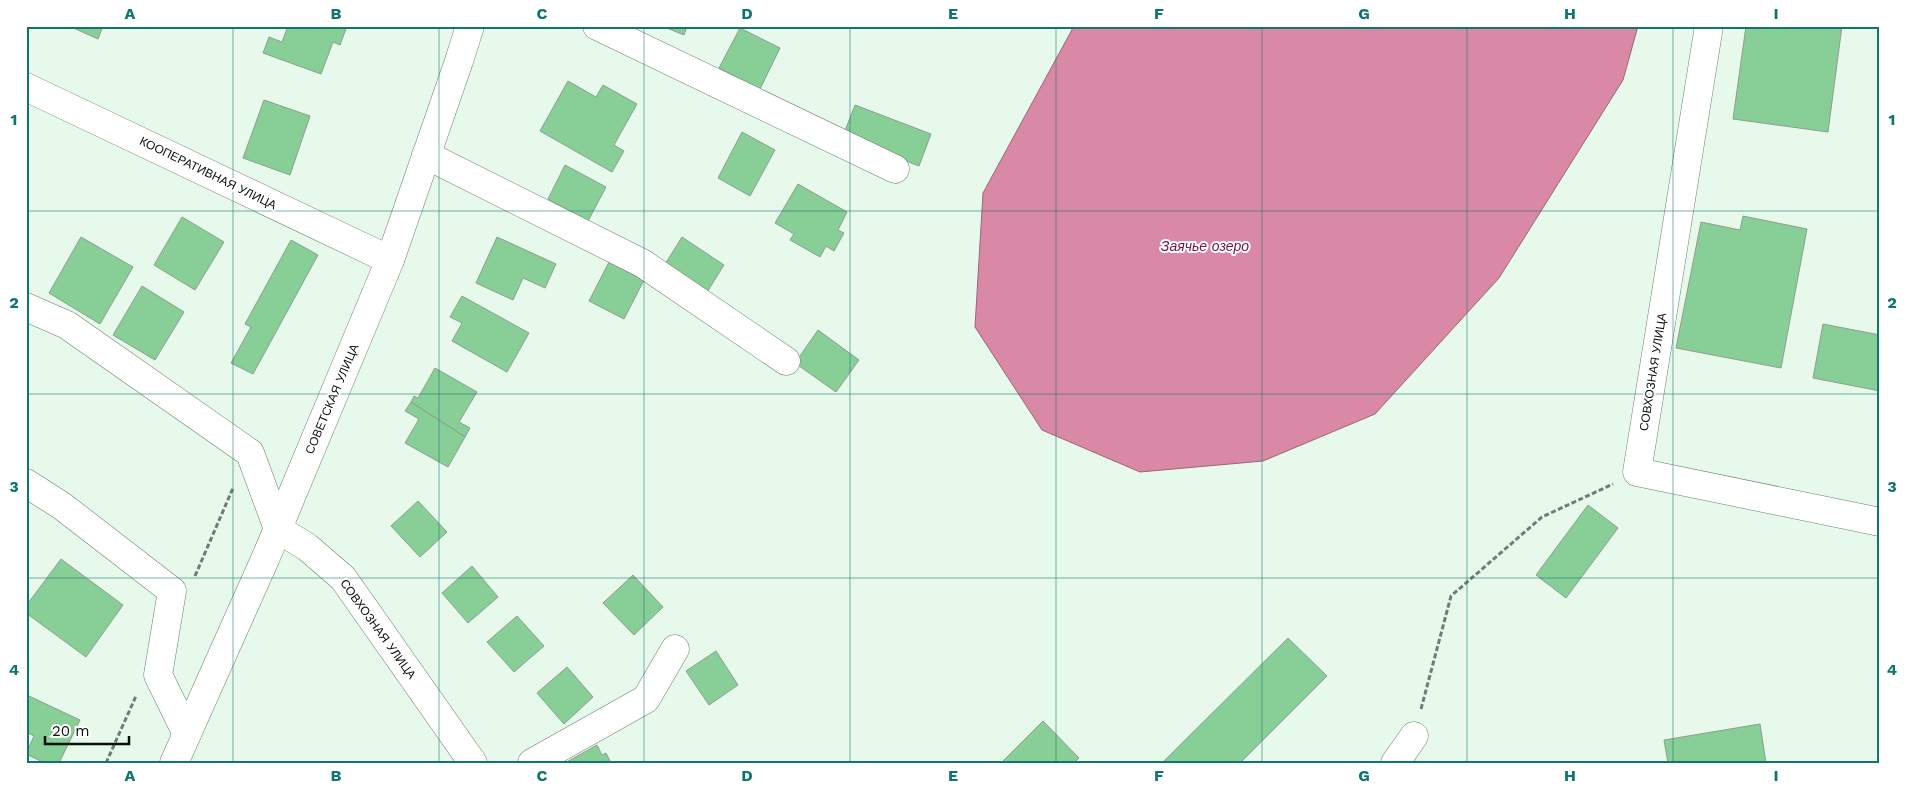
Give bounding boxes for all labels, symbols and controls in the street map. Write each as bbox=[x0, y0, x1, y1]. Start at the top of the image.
text: A bbox=[125, 4, 136, 23]
text: B bbox=[331, 4, 342, 23]
text: C bbox=[537, 4, 548, 23]
text: D bbox=[741, 4, 753, 23]
text: E bbox=[948, 4, 958, 23]
text: F bbox=[1154, 4, 1164, 23]
text: G bbox=[1358, 4, 1370, 23]
text: H bbox=[1564, 4, 1576, 23]
text: I bbox=[1773, 4, 1779, 23]
text: 1 bbox=[11, 110, 17, 129]
text: 1 bbox=[1889, 110, 1895, 129]
street label: КООПЕРАТИВНАЯ УЛИЦА bbox=[137, 134, 279, 212]
water label: Заячье озеро bbox=[1161, 238, 1249, 254]
text: 2 bbox=[9, 293, 19, 312]
text: 2 bbox=[1887, 293, 1897, 312]
street label: СОВХОЗНАЯ УЛИЦА bbox=[1637, 312, 1669, 432]
street label: СОВЕТСКАЯ УЛИЦА bbox=[302, 342, 362, 456]
text: 3 bbox=[9, 477, 19, 496]
text: 3 bbox=[1887, 477, 1897, 496]
street label: СОВХОЗНАЯ УЛИЦА bbox=[337, 577, 419, 681]
text: 4 bbox=[9, 660, 19, 679]
text: 4 bbox=[1887, 660, 1897, 679]
scale bar bbox=[45, 714, 129, 746]
text: 20 m bbox=[52, 722, 90, 740]
text: A bbox=[125, 766, 136, 785]
text: B bbox=[331, 766, 342, 785]
text: C bbox=[537, 766, 548, 785]
text: D bbox=[741, 766, 753, 785]
text: E bbox=[948, 766, 958, 785]
text: F bbox=[1154, 766, 1164, 785]
text: G bbox=[1358, 766, 1370, 785]
text: H bbox=[1564, 766, 1576, 785]
text: I bbox=[1773, 766, 1779, 785]

